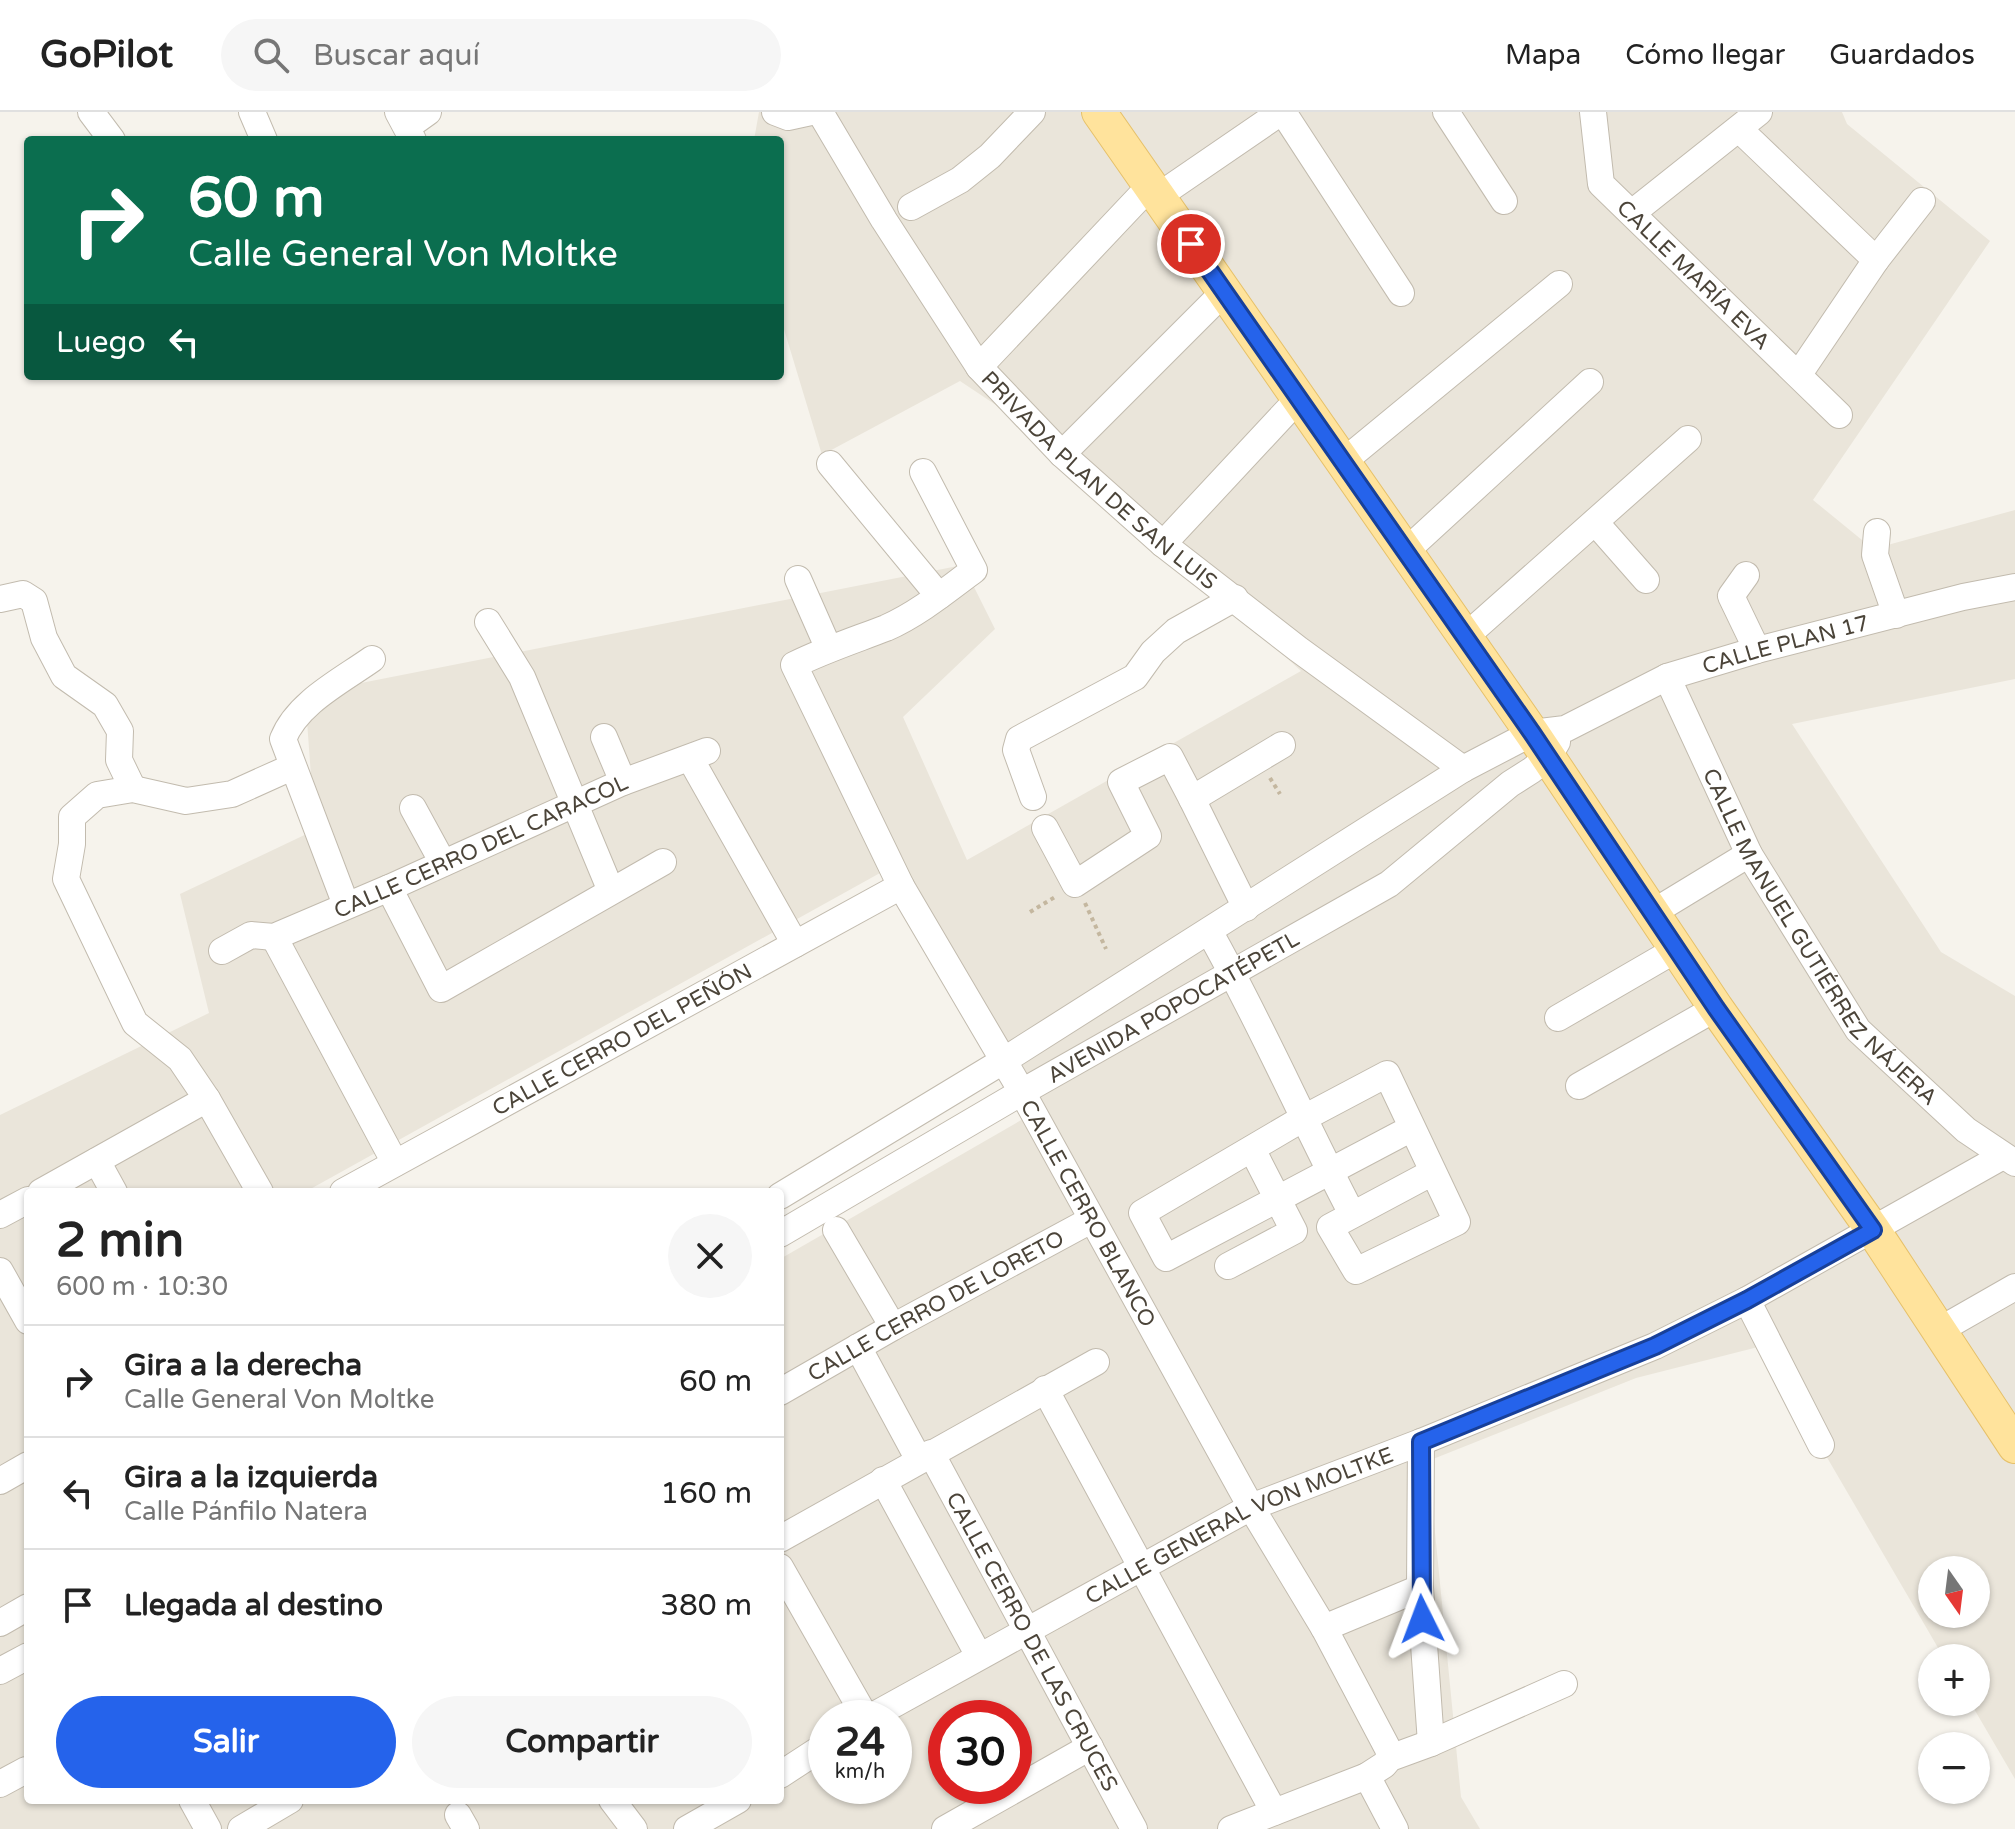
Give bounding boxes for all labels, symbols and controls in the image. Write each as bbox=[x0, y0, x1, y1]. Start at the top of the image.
search box bbox=[221, 19, 781, 91]
text: GoPilot bbox=[40, 32, 173, 78]
icon: search bbox=[249, 33, 293, 77]
text: Buscar aquí bbox=[313, 37, 480, 74]
text: Mapa bbox=[1505, 38, 1581, 72]
text: Cómo llegar bbox=[1625, 38, 1785, 72]
text: Guardados bbox=[1829, 38, 1975, 72]
text: 60 m bbox=[188, 165, 324, 232]
icon: right bbox=[56, 168, 160, 272]
street label: CALLE MARÍA EVA bbox=[1611, 195, 1775, 355]
pin bbox=[1157, 210, 1225, 278]
icon: arrive bbox=[1169, 222, 1213, 266]
text: Calle General Von Moltke bbox=[188, 233, 618, 276]
icon: left bbox=[162, 320, 206, 364]
text: Luego bbox=[56, 324, 146, 361]
street label: PRIVADA PLAN DE SAN LUIS bbox=[976, 366, 1222, 595]
street label: CALLE PLAN 17 bbox=[1699, 610, 1872, 680]
street label: CALLE MANUEL GUTIÉRREZ NÁJERA bbox=[1697, 764, 1942, 1111]
street label: CALLE CERRO DEL CARACOL bbox=[330, 770, 632, 924]
street label: AVENIDA POPOCATÉPETL bbox=[1043, 926, 1304, 1089]
street label: CALLE CERRO DEL PEÑÓN bbox=[488, 958, 757, 1122]
street label: CALLE CERRO BLANCO bbox=[1015, 1095, 1161, 1332]
text: 2 min bbox=[56, 1212, 184, 1270]
button: close bbox=[668, 1214, 752, 1298]
street label: CALLE CERRO DE LORETO bbox=[803, 1225, 1068, 1387]
text: 600 m · 10:30 bbox=[56, 1271, 228, 1302]
text: Gira a la derecha bbox=[124, 1347, 362, 1384]
icon: right bbox=[56, 1359, 100, 1403]
text: 60 m bbox=[679, 1363, 752, 1400]
text: Calle General Von Moltke bbox=[124, 1384, 435, 1415]
street label: CALLE GENERAL VON MOLTKE bbox=[1081, 1442, 1397, 1610]
text: Gira a la izquierda bbox=[124, 1459, 378, 1496]
icon: left bbox=[56, 1471, 100, 1515]
text: 160 m bbox=[660, 1475, 752, 1512]
street label: CALLE CERRO DE LAS CRUCES bbox=[941, 1488, 1123, 1796]
text: Calle Pánfilo Natera bbox=[124, 1496, 368, 1527]
north arrow bbox=[1918, 1556, 1990, 1628]
map controls bbox=[1918, 1556, 1990, 1804]
position arrow bbox=[1380, 1577, 1464, 1661]
icon: arrive bbox=[56, 1583, 100, 1627]
text: Llegada al destino bbox=[124, 1587, 383, 1624]
text: 380 m bbox=[660, 1587, 752, 1624]
button: + bbox=[1918, 1644, 1990, 1716]
button: Salir bbox=[56, 1696, 396, 1788]
button: Compartir bbox=[412, 1696, 752, 1788]
speed limit sign: 30 bbox=[928, 1700, 1032, 1804]
text: 24 bbox=[835, 1718, 885, 1766]
button: − bbox=[1918, 1732, 1990, 1804]
text: km/h bbox=[835, 1760, 885, 1784]

